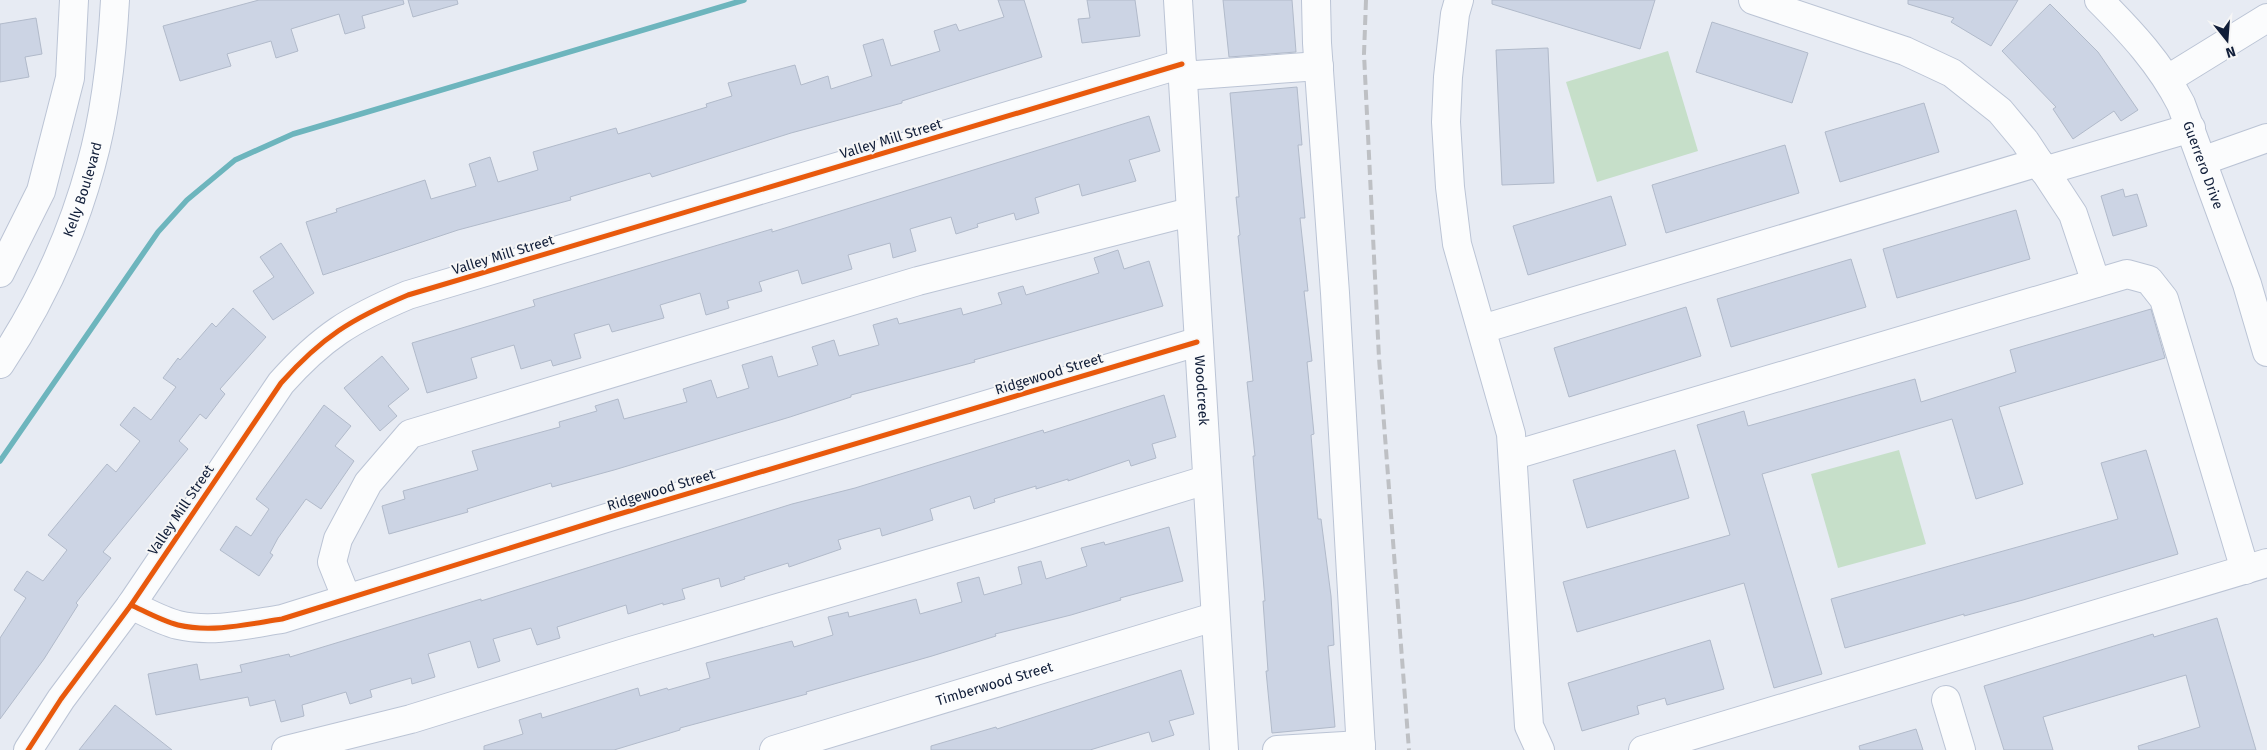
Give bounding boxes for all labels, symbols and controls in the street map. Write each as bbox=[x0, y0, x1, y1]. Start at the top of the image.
north arrow bbox=[2202, 15, 2252, 65]
text: N bbox=[2224, 42, 2238, 61]
street label: Valley Mill Street bbox=[838, 115, 945, 163]
street label: Guerrero Drive bbox=[2179, 119, 2227, 211]
street label: Kelly Boulevard bbox=[59, 140, 105, 239]
street label: Valley Mill Street bbox=[450, 231, 557, 279]
street label: Ridgewood Street bbox=[993, 349, 1106, 398]
street label: Woodcreek bbox=[1191, 355, 1213, 427]
street label: Valley Mill Street bbox=[144, 461, 218, 559]
street label: Ridgewood Street bbox=[605, 465, 718, 514]
street label: Timberwood Street bbox=[934, 658, 1055, 709]

